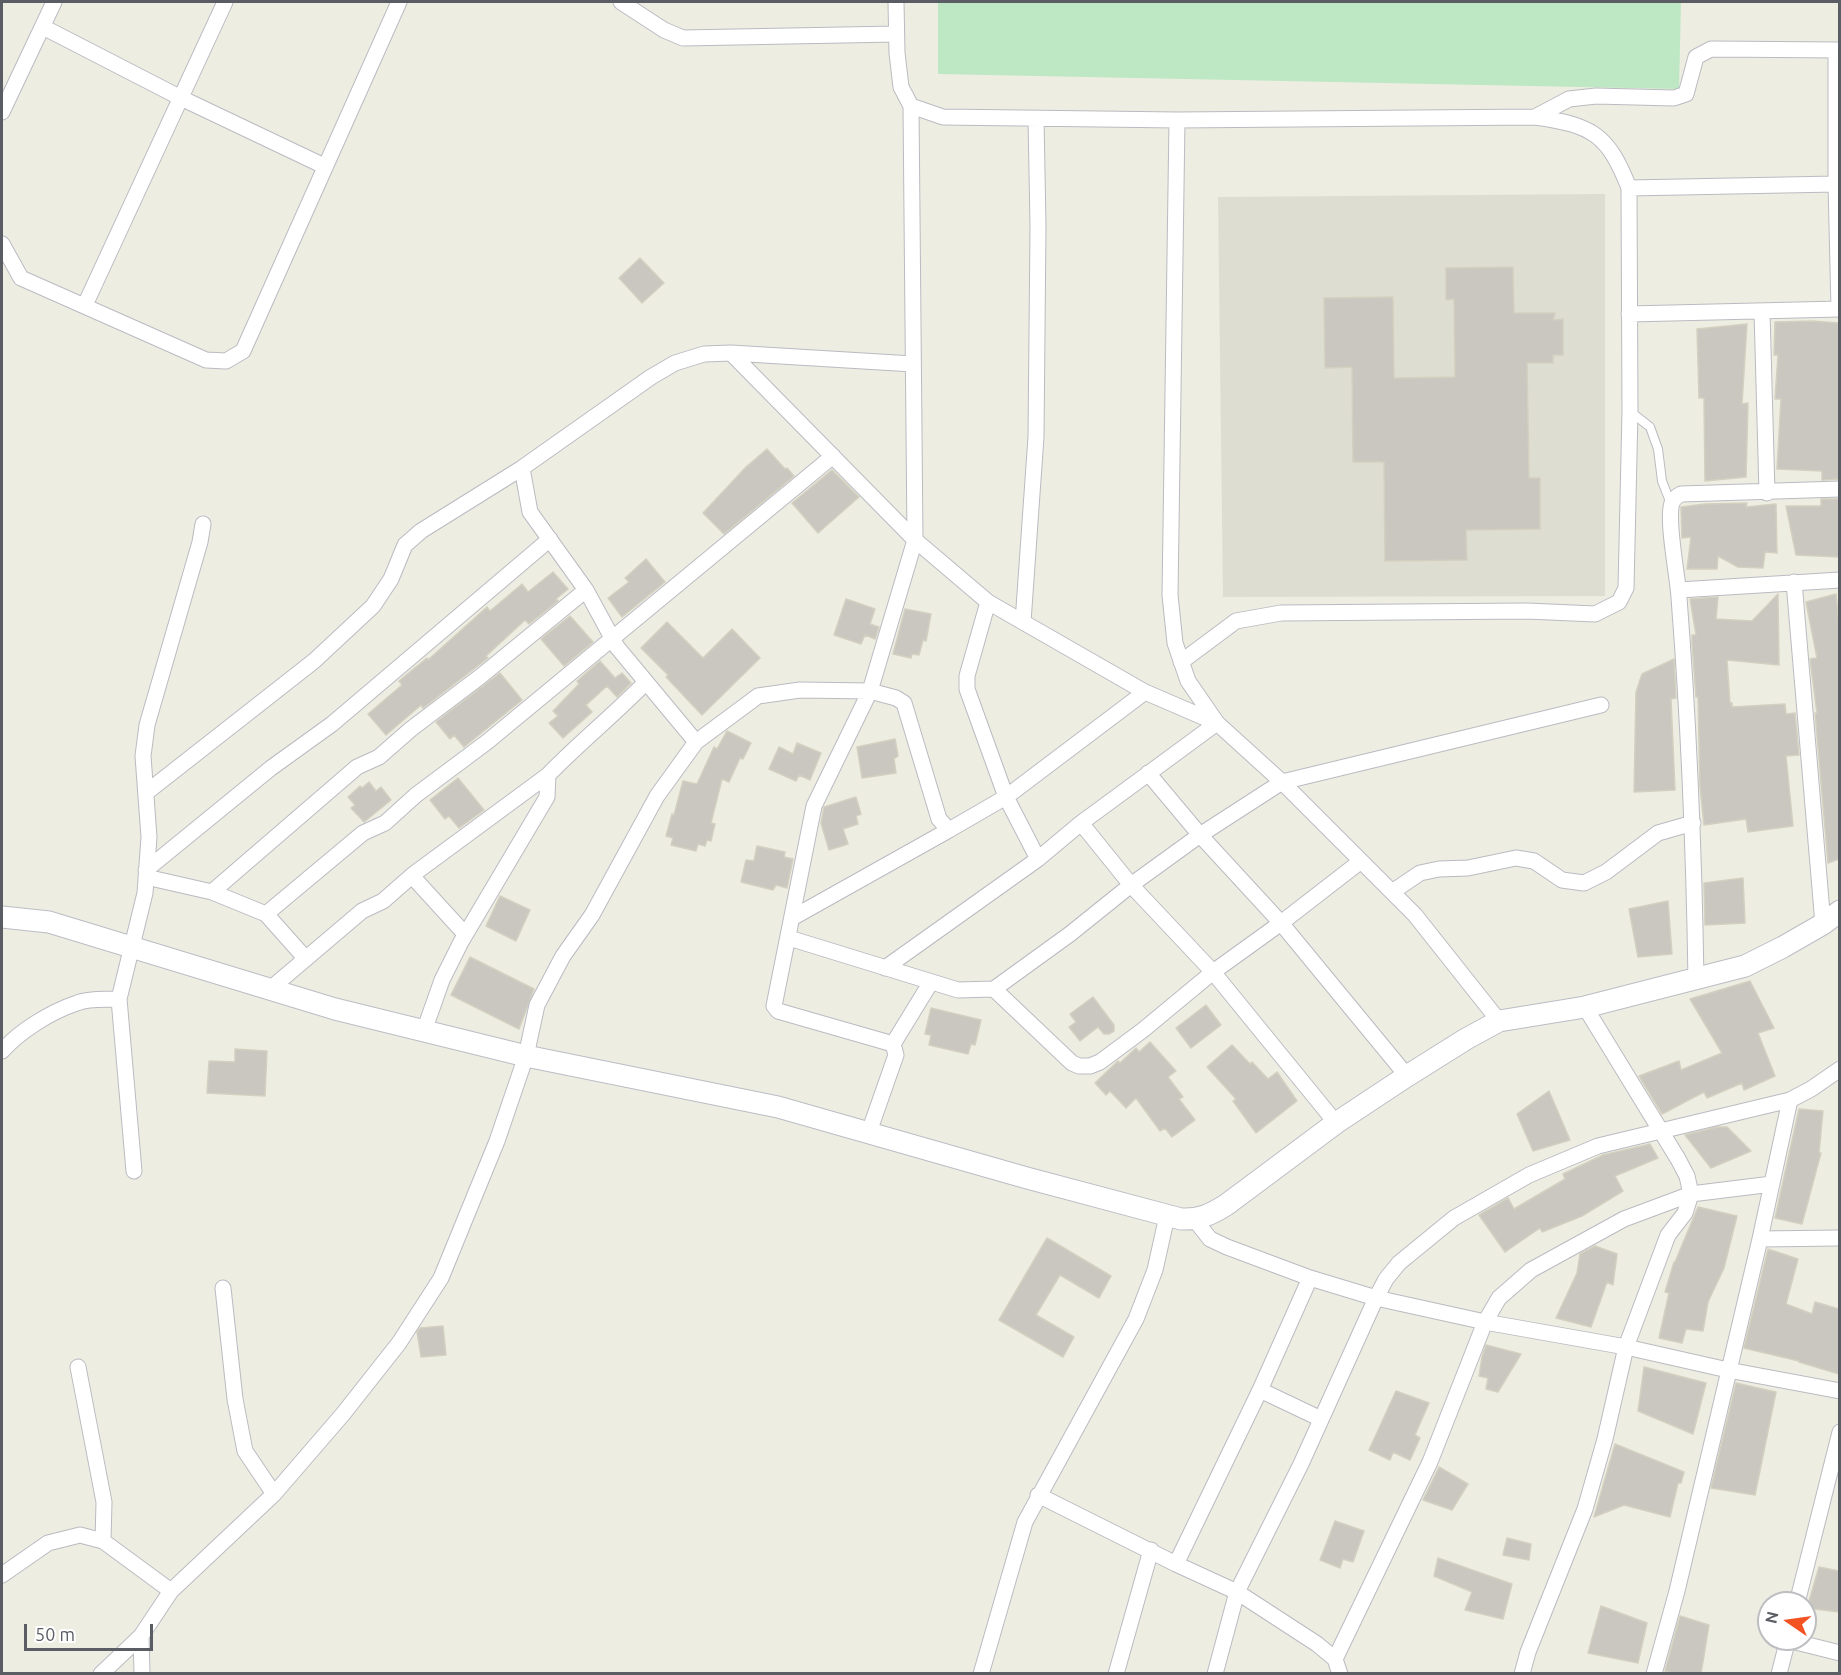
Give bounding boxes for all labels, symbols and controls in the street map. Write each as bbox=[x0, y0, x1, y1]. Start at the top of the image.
north arrow bbox=[1757, 1591, 1817, 1651]
text: N bbox=[1761, 1610, 1782, 1625]
scale bar bbox=[27, 1612, 156, 1650]
text: 50 m bbox=[35, 1624, 75, 1644]

